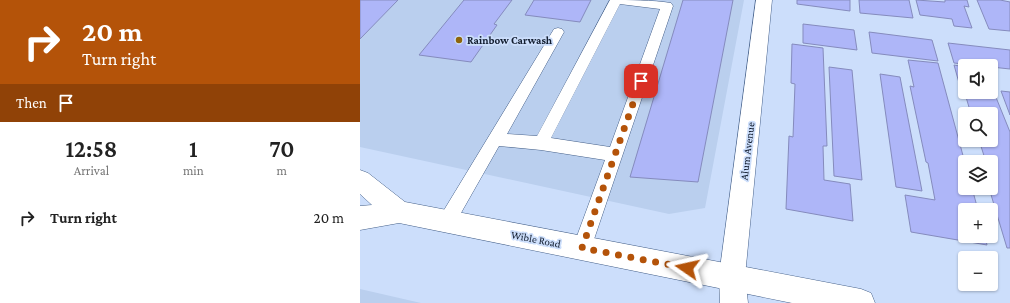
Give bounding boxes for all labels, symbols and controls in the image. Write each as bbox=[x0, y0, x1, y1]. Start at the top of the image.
icon: right bbox=[16, 16, 68, 68]
text: 20 m bbox=[82, 16, 142, 47]
place label: Rainbow Carwash bbox=[467, 34, 553, 46]
marker: Rainbow Carwash bbox=[454, 35, 464, 45]
text: Turn right bbox=[82, 49, 156, 69]
map controls bbox=[958, 59, 998, 291]
button: sound bbox=[958, 59, 998, 99]
pin bbox=[624, 64, 658, 98]
icon: arrive bbox=[630, 70, 652, 92]
icon: arrive bbox=[55, 92, 77, 114]
text: Then bbox=[16, 95, 47, 111]
button: search bbox=[958, 107, 998, 147]
street label: Alum Avenue bbox=[737, 121, 757, 181]
text: 12:58 bbox=[66, 135, 117, 162]
text: 1 bbox=[189, 135, 198, 162]
text: 70 bbox=[269, 135, 294, 162]
button: layers bbox=[958, 155, 998, 195]
text: Arrival bbox=[74, 163, 109, 178]
text: min bbox=[183, 163, 204, 178]
text: m bbox=[277, 163, 287, 178]
button: + bbox=[958, 203, 998, 243]
icon: right bbox=[16, 207, 38, 229]
text: Turn right bbox=[50, 210, 117, 226]
text: 20 m bbox=[314, 210, 344, 226]
street label: Wible Road bbox=[510, 228, 562, 250]
position arrow bbox=[666, 247, 708, 289]
button: − bbox=[958, 251, 998, 291]

